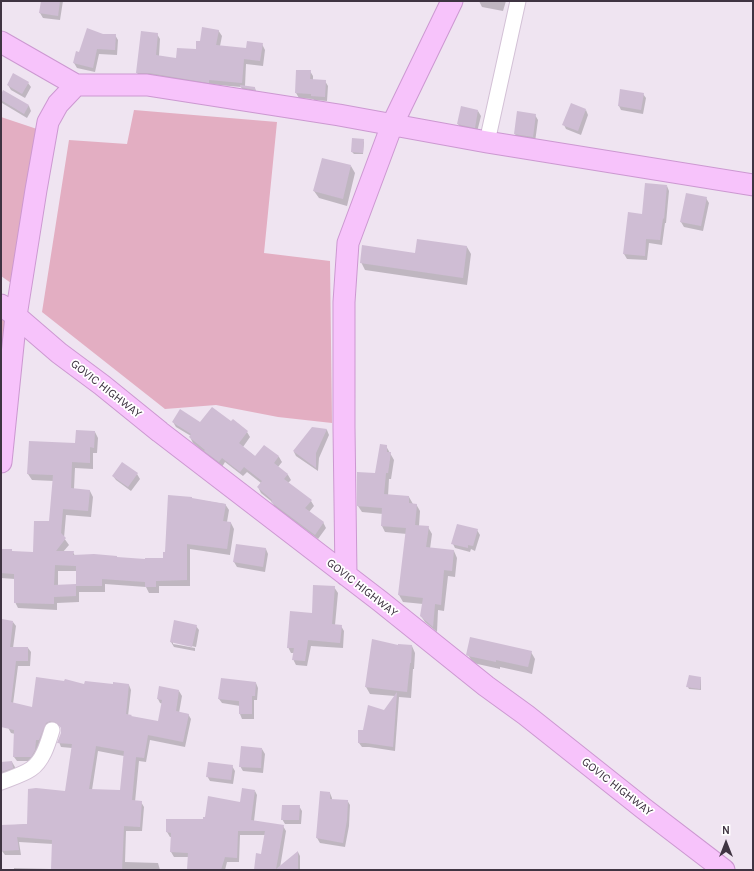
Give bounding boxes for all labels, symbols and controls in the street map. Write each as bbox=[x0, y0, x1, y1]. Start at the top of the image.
street label: GOVIC HIGHWAY bbox=[68, 357, 144, 421]
street label: GOVIC HIGHWAY bbox=[324, 556, 400, 620]
street label: GOVIC HIGHWAY bbox=[579, 755, 655, 819]
north arrow bbox=[706, 823, 746, 863]
text: N bbox=[722, 824, 730, 837]

